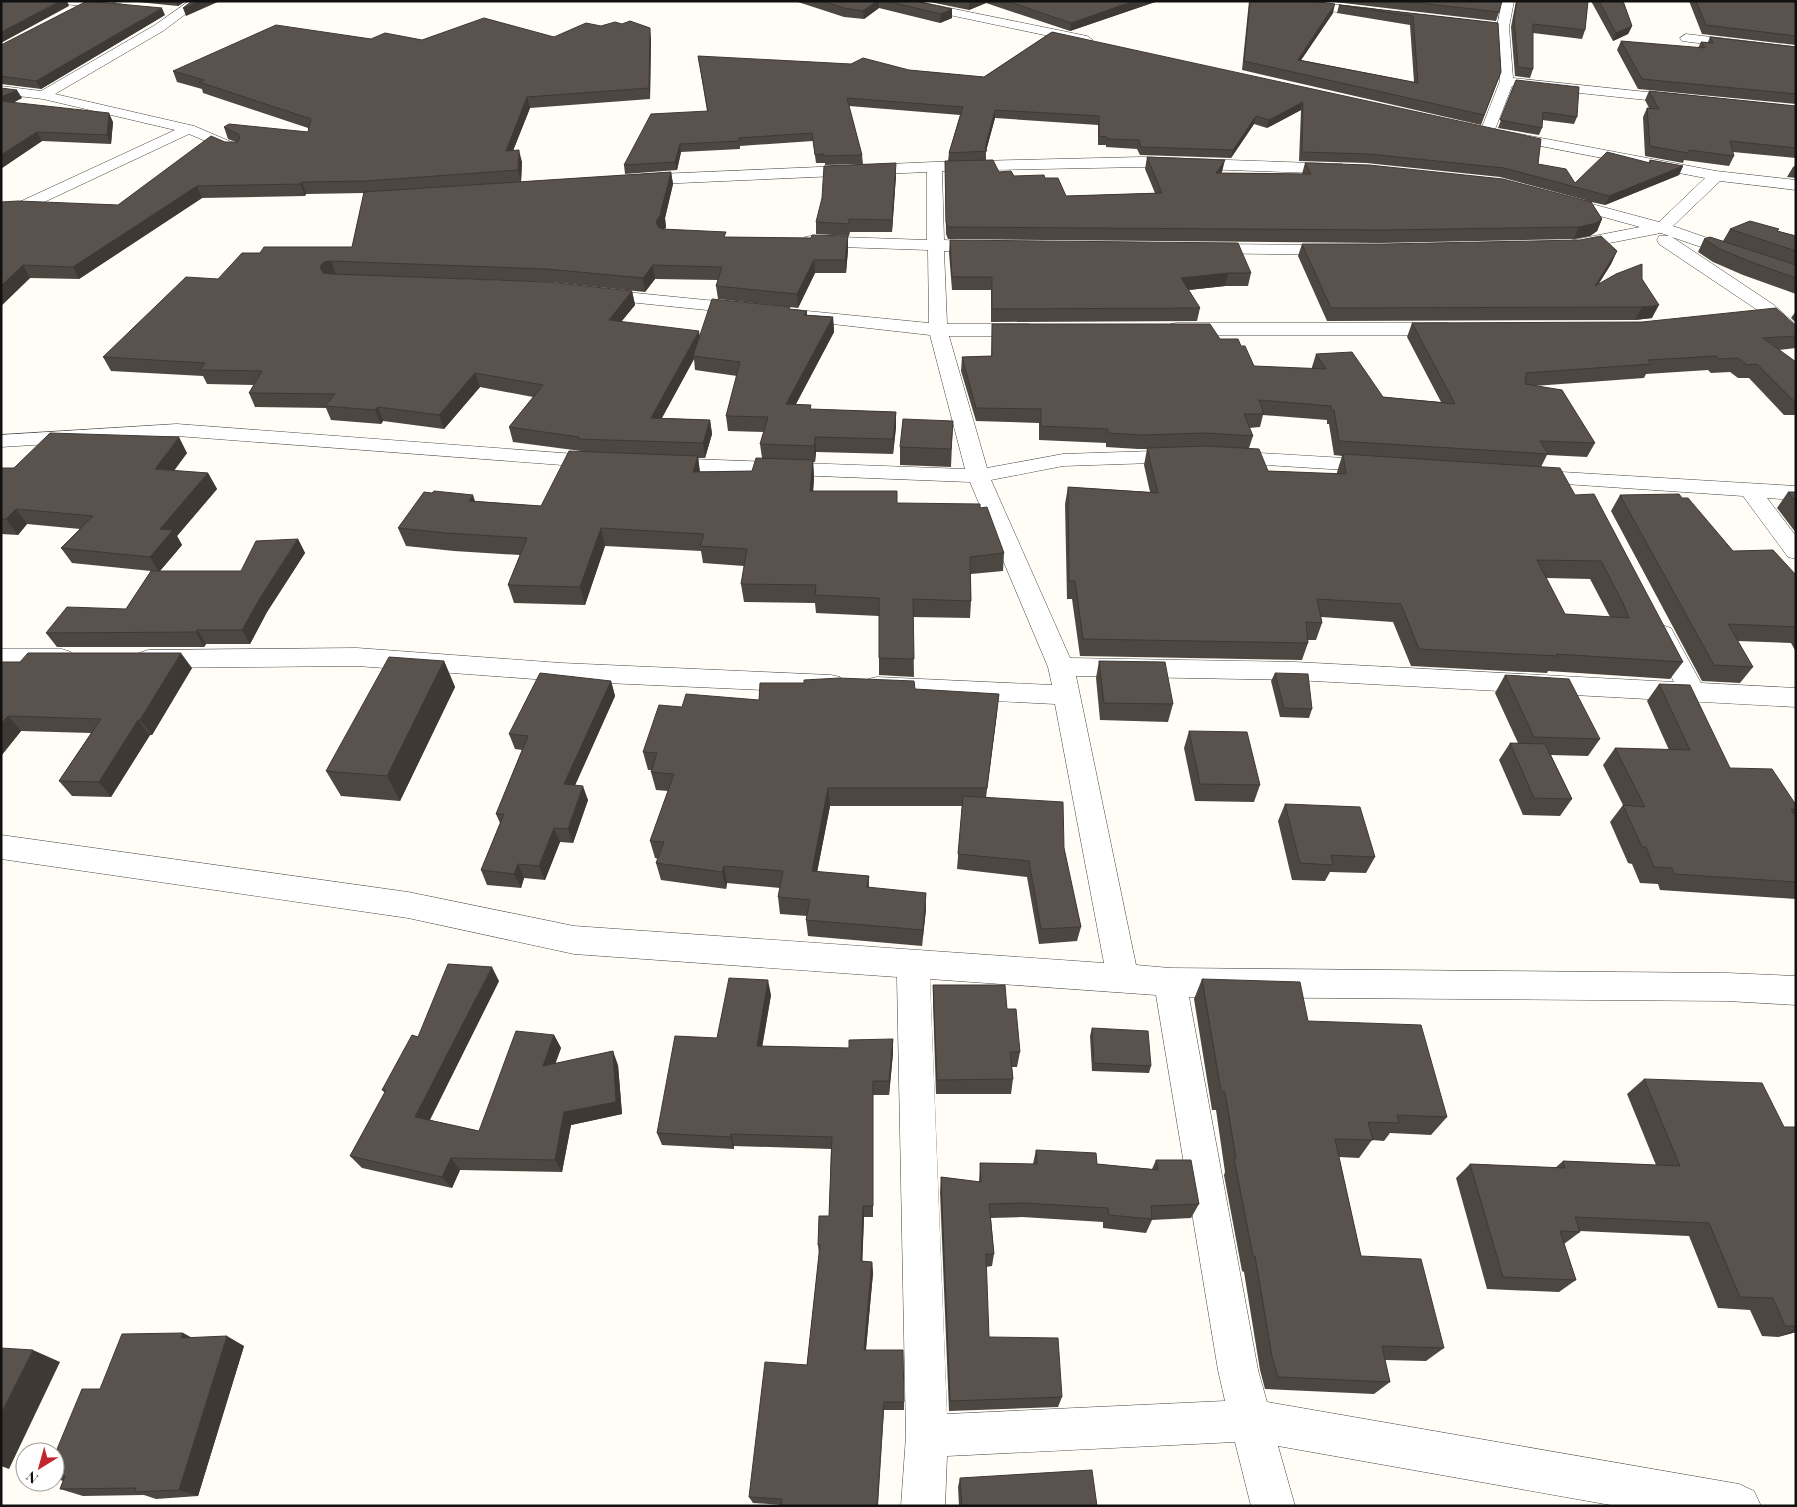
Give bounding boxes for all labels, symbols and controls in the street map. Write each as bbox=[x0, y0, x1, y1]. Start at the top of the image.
north arrow bbox=[15, 1442, 65, 1492]
text: N bbox=[22, 1467, 42, 1488]

